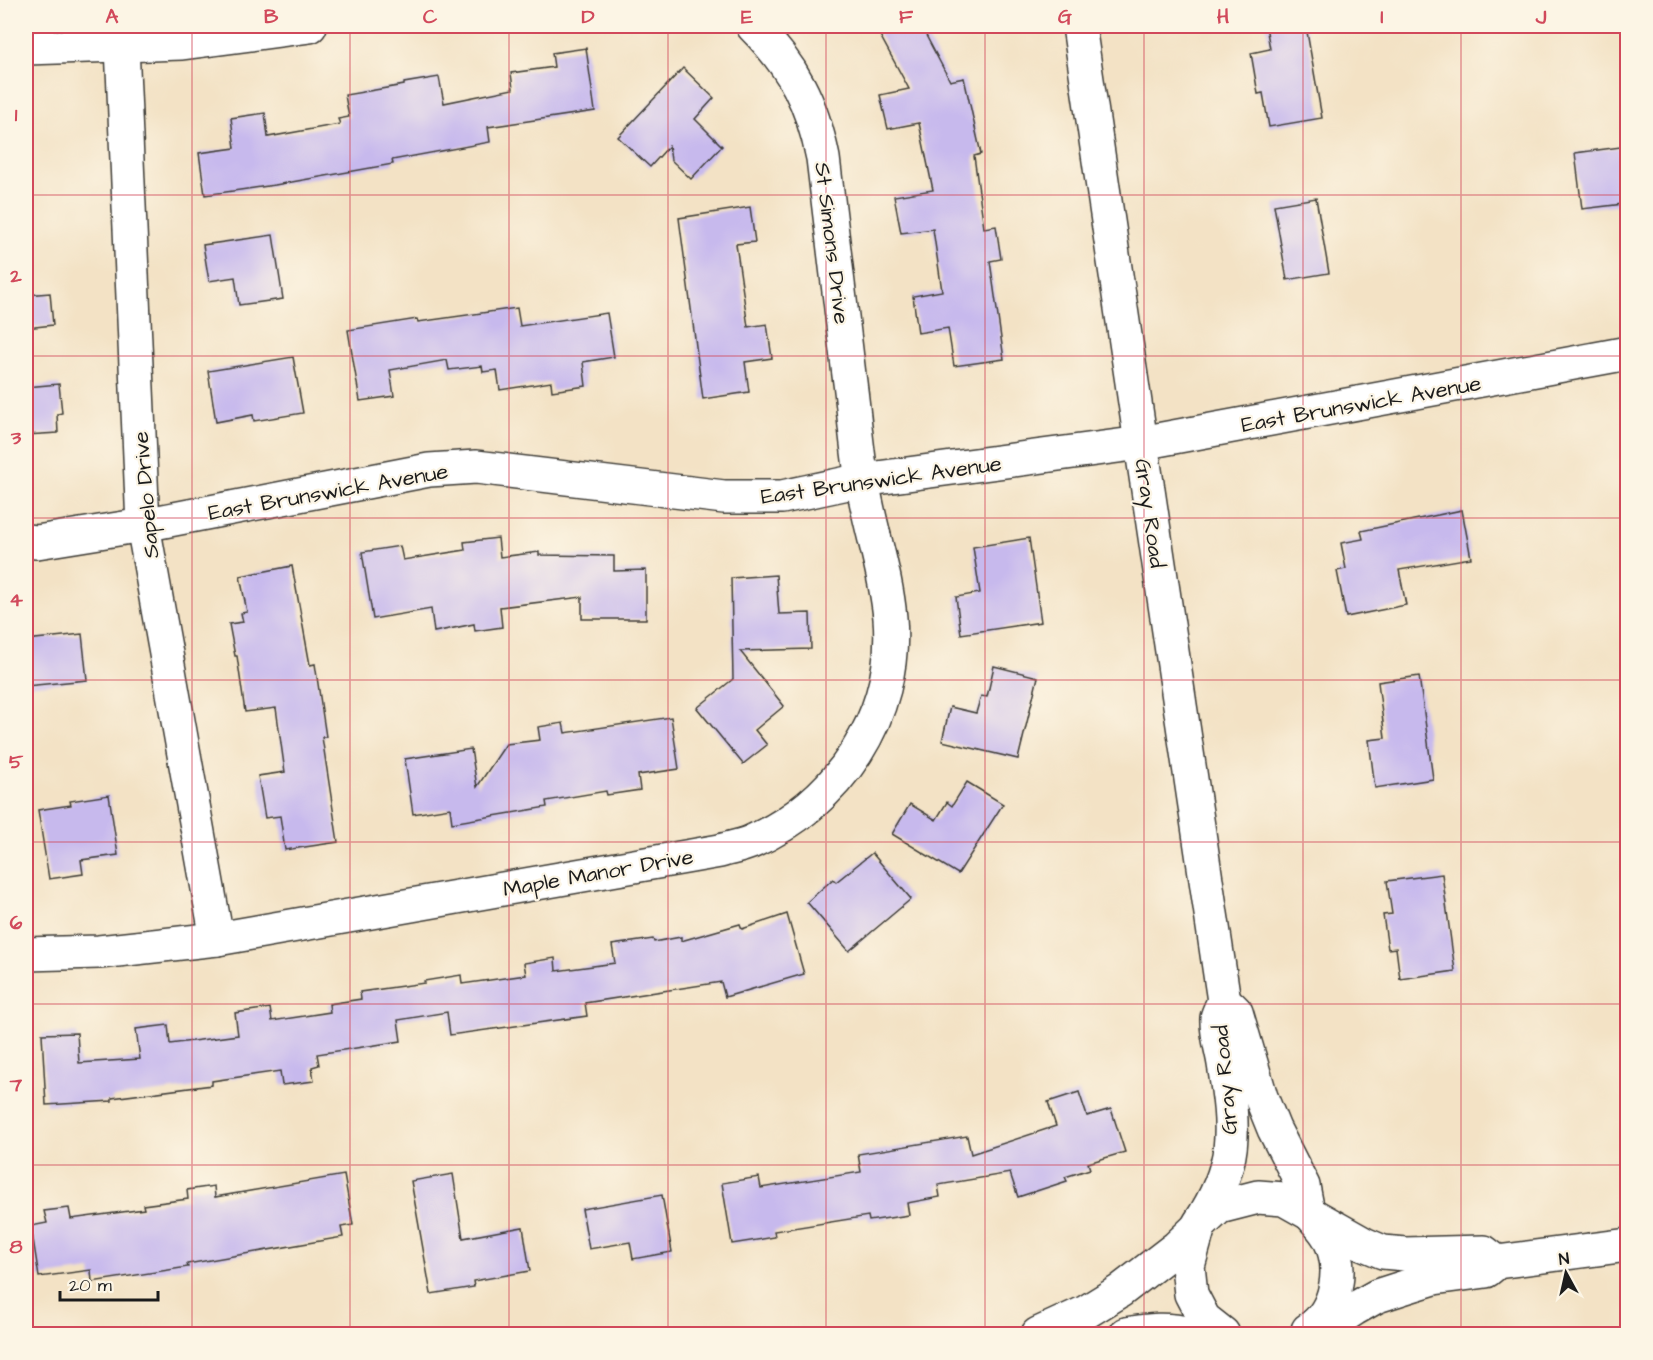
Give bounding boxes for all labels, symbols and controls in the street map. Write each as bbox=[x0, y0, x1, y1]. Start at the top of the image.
text: A bbox=[106, 3, 119, 31]
text: B bbox=[264, 3, 279, 31]
text: C bbox=[423, 3, 438, 31]
text: D bbox=[582, 3, 595, 31]
text: E bbox=[741, 3, 753, 31]
text: F bbox=[899, 3, 914, 31]
text: G bbox=[1058, 3, 1072, 31]
text: H bbox=[1217, 3, 1229, 31]
text: I bbox=[1380, 3, 1384, 31]
text: J bbox=[1535, 3, 1547, 31]
text: 1 bbox=[15, 101, 18, 129]
street label: St Simons Drive bbox=[806, 161, 857, 326]
text: 2 bbox=[9, 262, 22, 290]
street label: East Brunswick Avenue bbox=[1239, 368, 1484, 441]
text: 3 bbox=[10, 424, 22, 452]
street label: Sapelo Drive bbox=[126, 430, 167, 560]
street label: East Brunswick Avenue bbox=[759, 448, 1004, 513]
street label: East Brunswick Avenue bbox=[206, 456, 451, 529]
street label: Gray Road bbox=[1126, 457, 1173, 570]
text: 4 bbox=[9, 586, 23, 614]
text: 5 bbox=[9, 748, 24, 776]
street label: Maple Manor Drive bbox=[501, 841, 696, 905]
text: 6 bbox=[10, 909, 23, 937]
street label: Gray Road bbox=[1205, 1024, 1247, 1136]
text: 7 bbox=[9, 1071, 23, 1099]
text: 8 bbox=[10, 1233, 23, 1261]
north arrow bbox=[1536, 1243, 1596, 1303]
text: N bbox=[1558, 1248, 1571, 1271]
scale bar bbox=[60, 1264, 158, 1302]
text: 20 m bbox=[69, 1273, 112, 1298]

